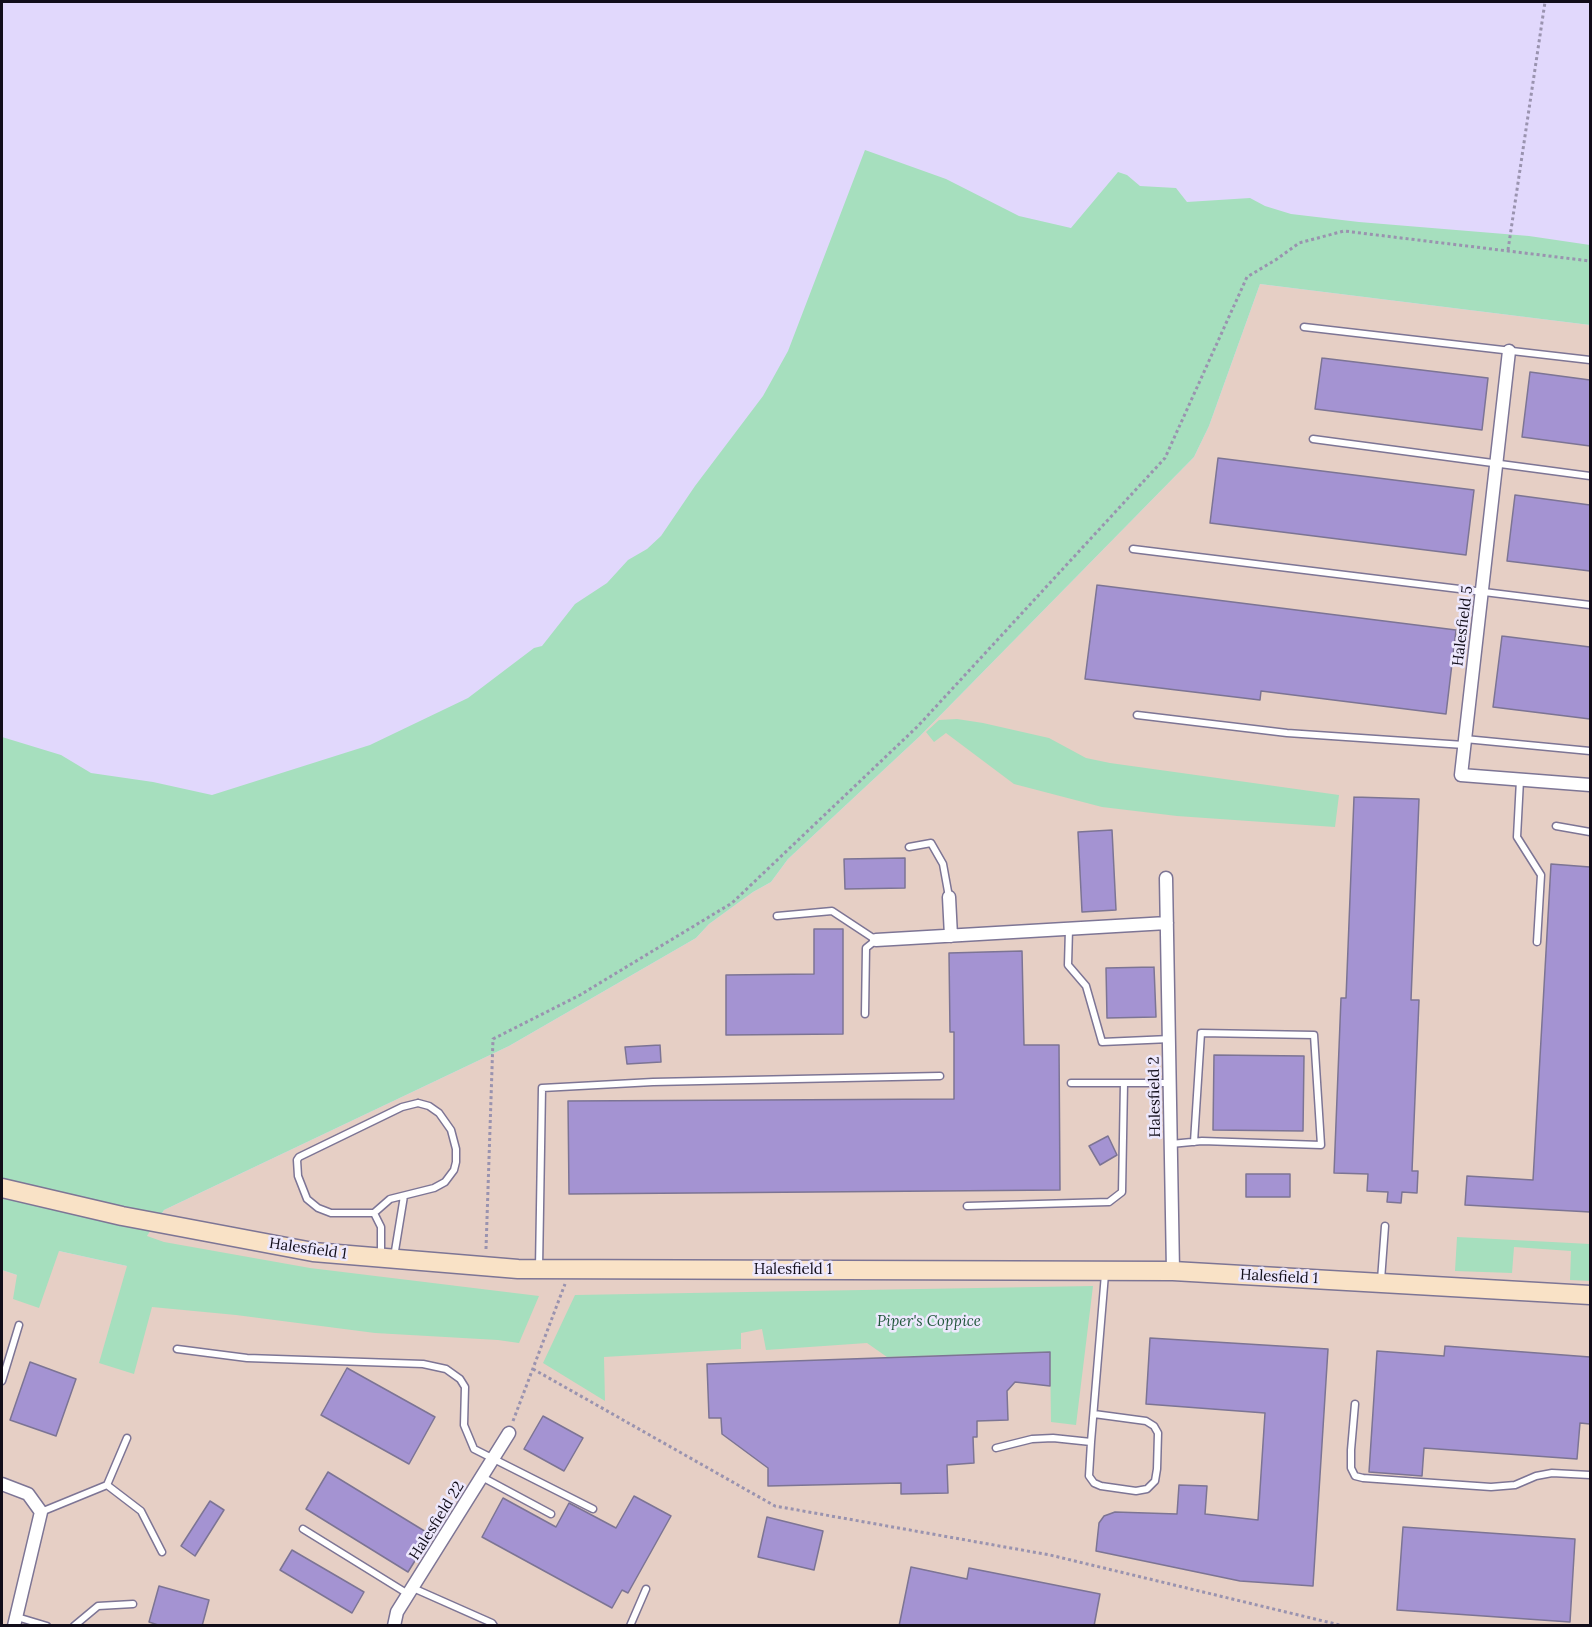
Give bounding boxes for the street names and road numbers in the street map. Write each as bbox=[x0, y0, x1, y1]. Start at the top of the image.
street label: Halesfield 5 bbox=[1449, 585, 1477, 667]
street label: Halesfield 2 bbox=[1145, 1056, 1165, 1138]
street label: Halesfield 1 bbox=[268, 1235, 348, 1263]
street label: Halesfield 1 bbox=[754, 1261, 832, 1279]
street label: Halesfield 1 bbox=[1239, 1266, 1319, 1288]
street label: Halesfield 22 bbox=[406, 1478, 468, 1564]

